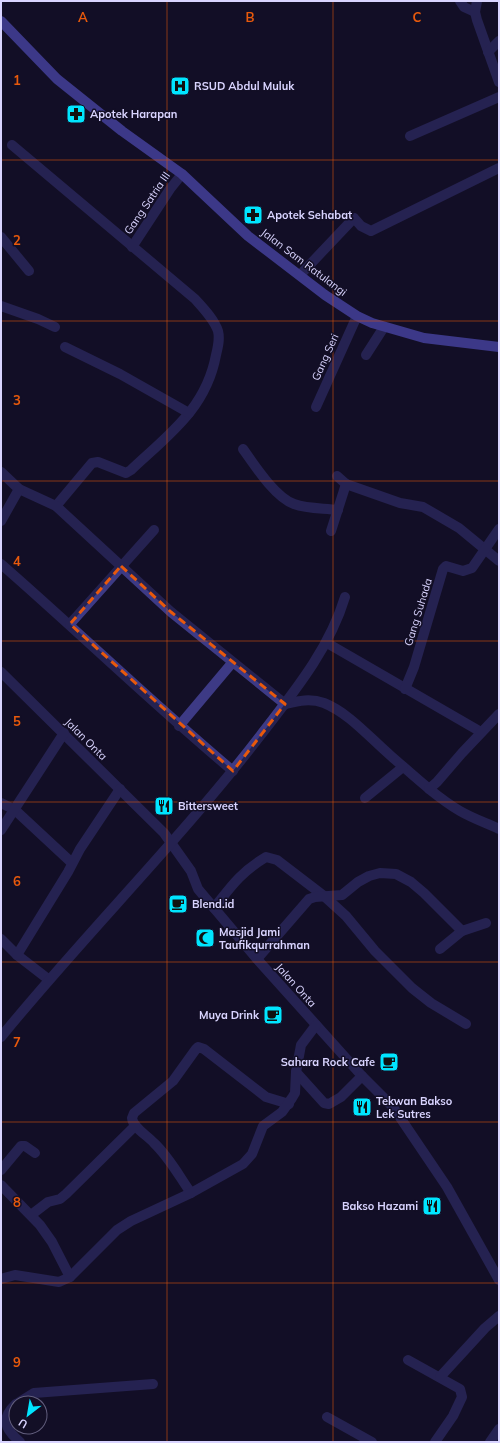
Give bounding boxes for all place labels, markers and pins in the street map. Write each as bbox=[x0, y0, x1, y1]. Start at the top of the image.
hospital icon: RSUD Abdul Muluk bbox=[169, 75, 191, 97]
place label: RSUD Abdul Muluk bbox=[194, 79, 295, 93]
pharmacy icon: Apotek Harapan bbox=[65, 103, 87, 125]
place label: Apotek Harapan bbox=[90, 107, 177, 121]
pharmacy icon: Apotek Sehabat bbox=[242, 204, 264, 226]
place label: Apotek Sehabat bbox=[267, 208, 352, 222]
restaurant icon: Bittersweet bbox=[153, 795, 175, 817]
place label: Bittersweet bbox=[178, 799, 238, 813]
cafe icon: Blend.id bbox=[167, 893, 189, 915]
place label: Blend.id bbox=[192, 897, 235, 911]
place label: Masjid Jami Taufikqurrahman bbox=[219, 925, 310, 952]
mosque icon: Masjid Jami Taufikqurrahman bbox=[194, 927, 216, 949]
cafe icon: Muya Drink bbox=[262, 1004, 284, 1026]
place label: Muya Drink bbox=[199, 1008, 260, 1022]
cafe icon: Sahara Rock Cafe bbox=[378, 1051, 400, 1073]
place label: Sahara Rock Cafe bbox=[281, 1055, 375, 1069]
place label: Tekwan Bakso Lek Sutres bbox=[376, 1094, 453, 1121]
restaurant icon: Tekwan Bakso Lek Sutres bbox=[351, 1096, 373, 1118]
restaurant icon: Bakso Hazami bbox=[421, 1195, 443, 1217]
place label: Bakso Hazami bbox=[342, 1199, 418, 1213]

